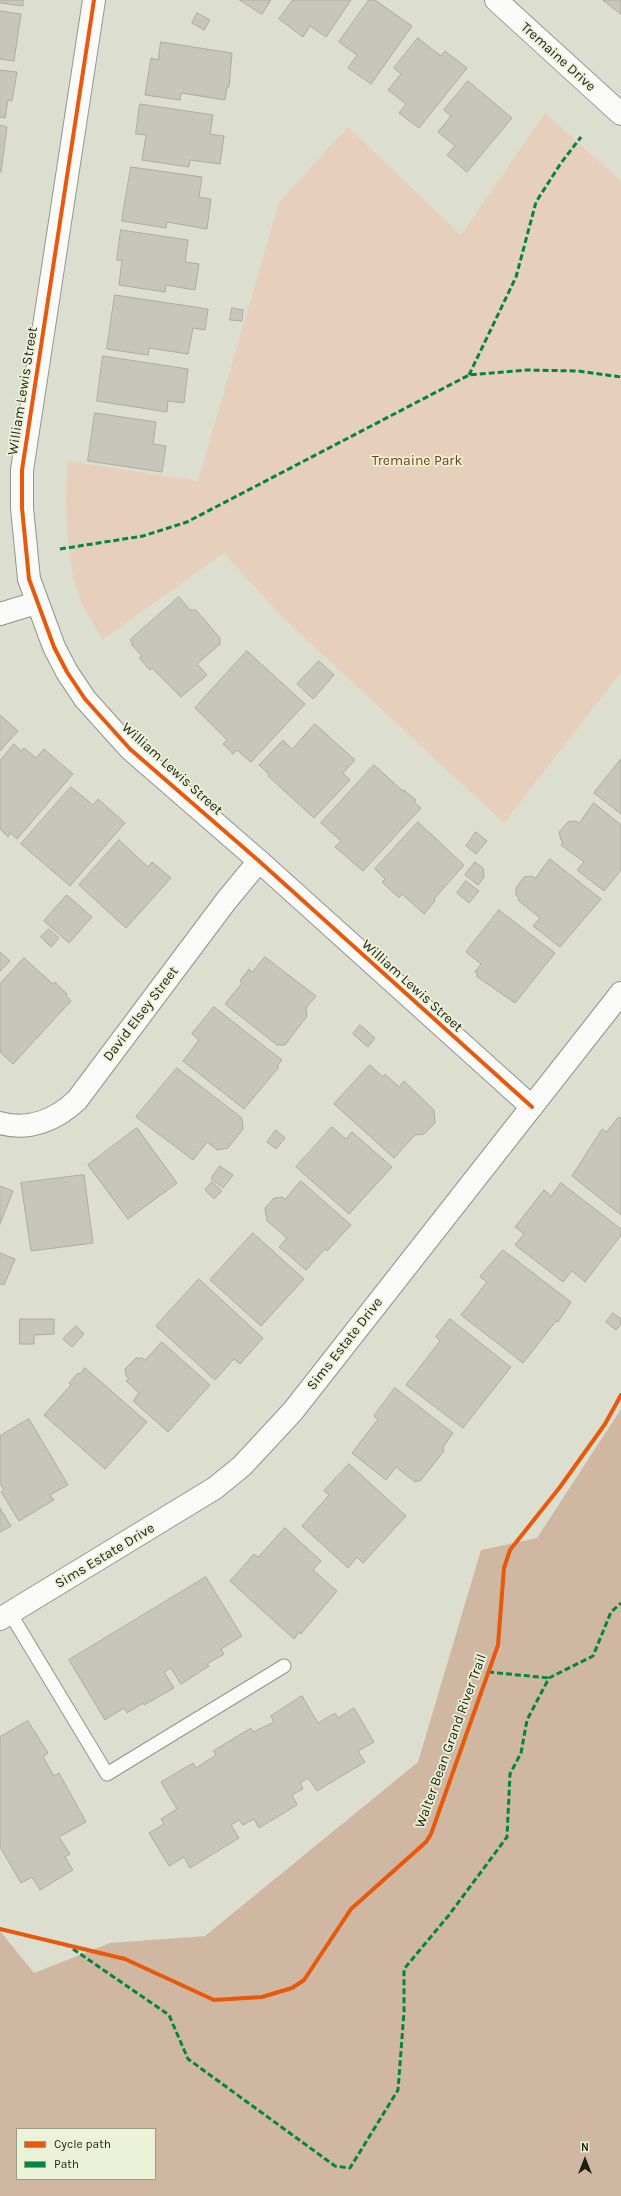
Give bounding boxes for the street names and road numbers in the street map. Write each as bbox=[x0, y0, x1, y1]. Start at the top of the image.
street label: Tremaine Drive bbox=[517, 19, 599, 95]
street label: William Lewis Street bbox=[5, 325, 41, 457]
street label: William Lewis Street bbox=[118, 719, 226, 819]
street label: William Lewis Street bbox=[358, 936, 466, 1036]
street label: David Elsey Street bbox=[100, 963, 182, 1065]
street label: Sims Estate Drive bbox=[304, 1294, 386, 1394]
street label: Sims Estate Drive bbox=[52, 1520, 158, 1592]
street label: Walter Bean Grand River Trail bbox=[412, 1652, 490, 1830]

